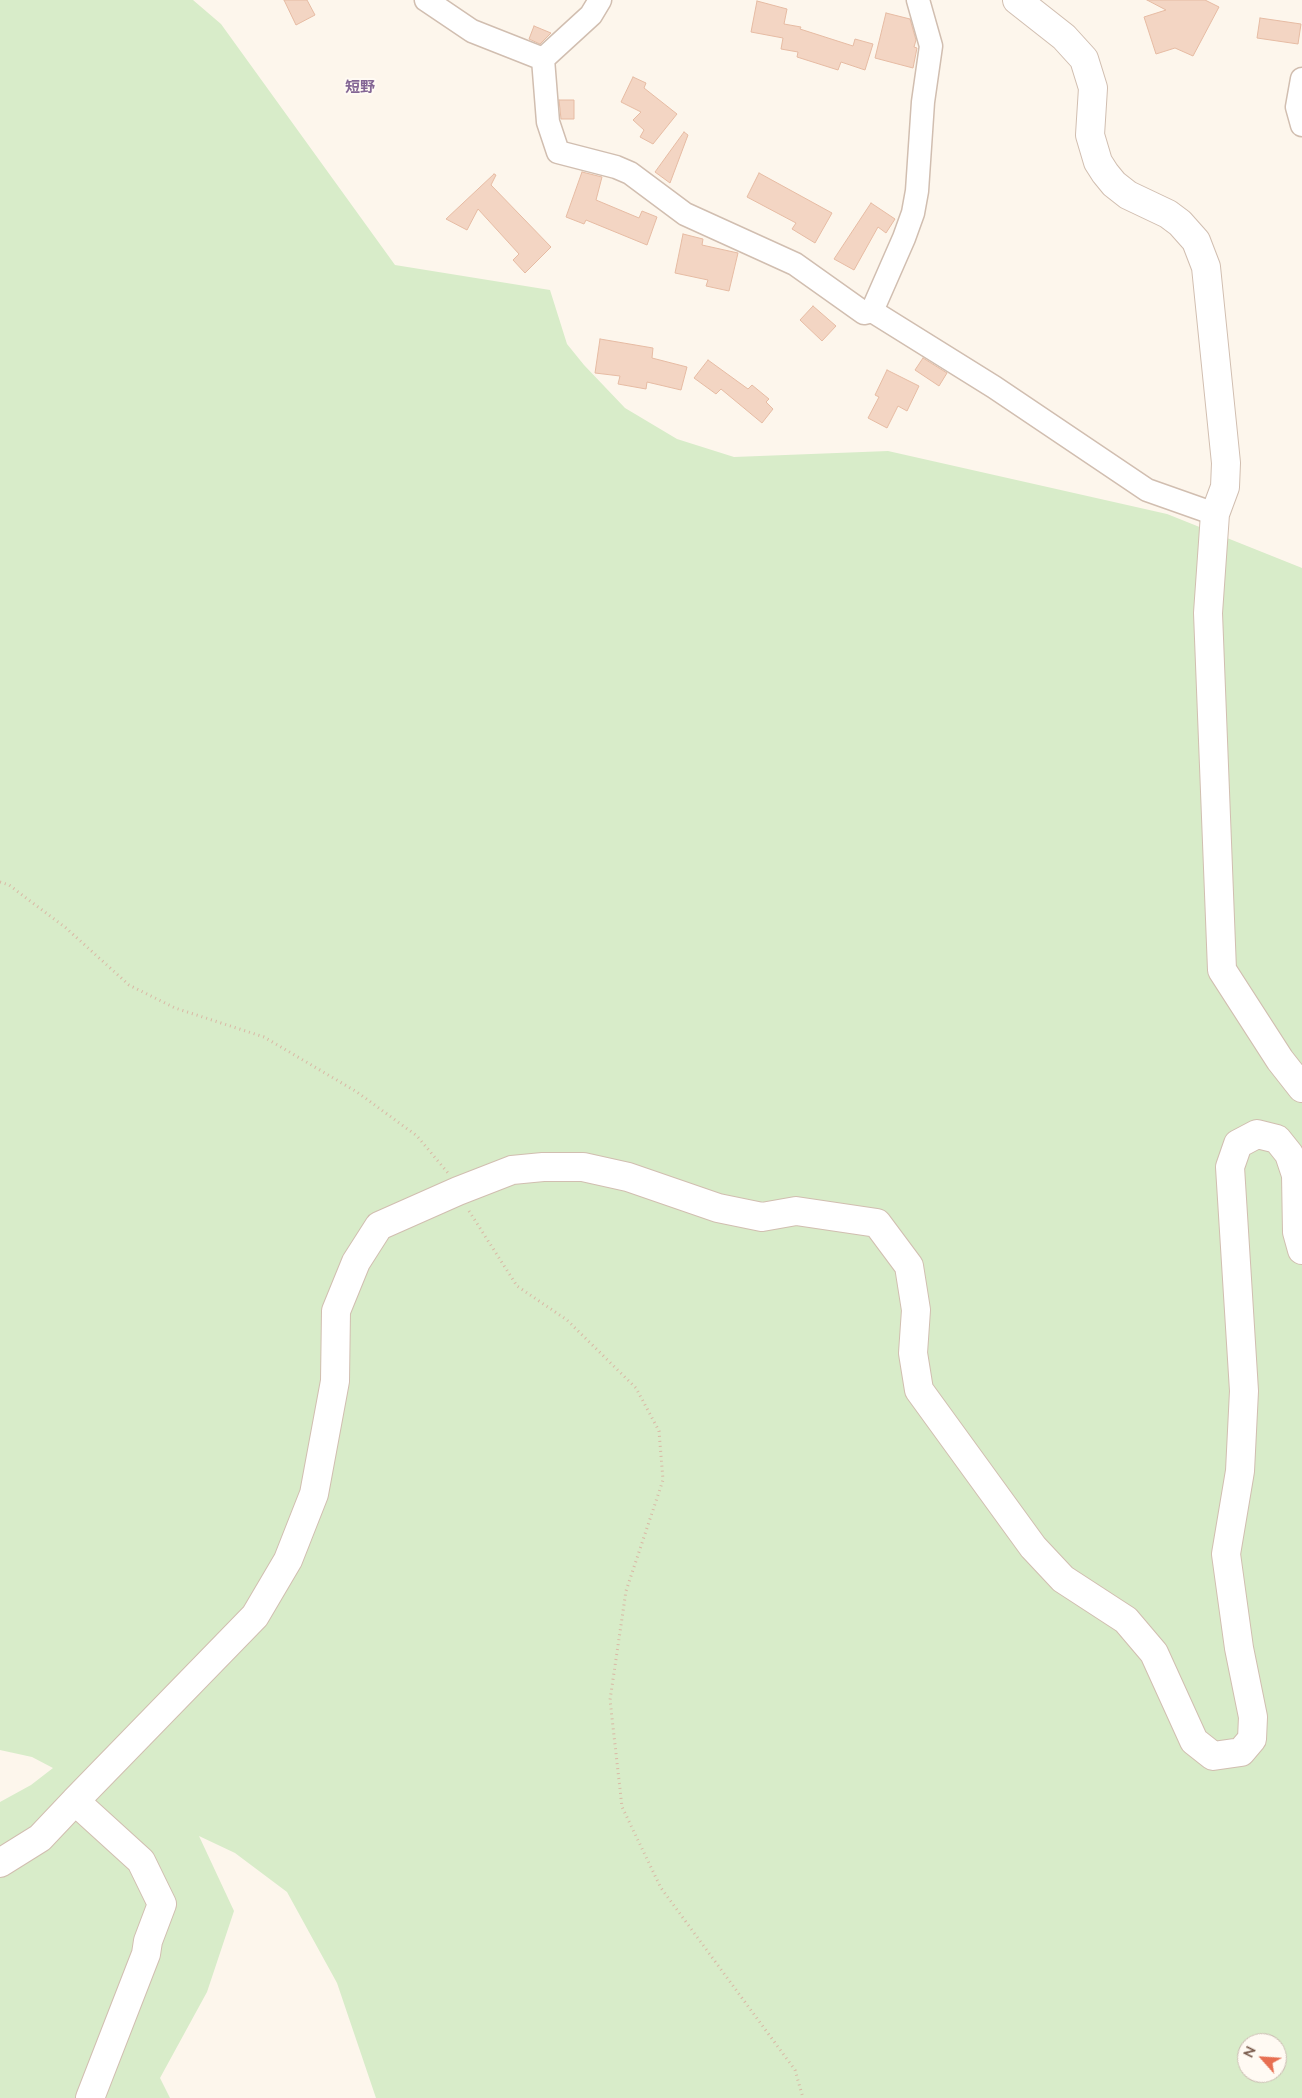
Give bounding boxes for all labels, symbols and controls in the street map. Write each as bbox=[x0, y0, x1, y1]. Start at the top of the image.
district label: 短野 bbox=[345, 78, 375, 96]
north arrow bbox=[1237, 2033, 1287, 2083]
text: N bbox=[1239, 2043, 1260, 2061]

